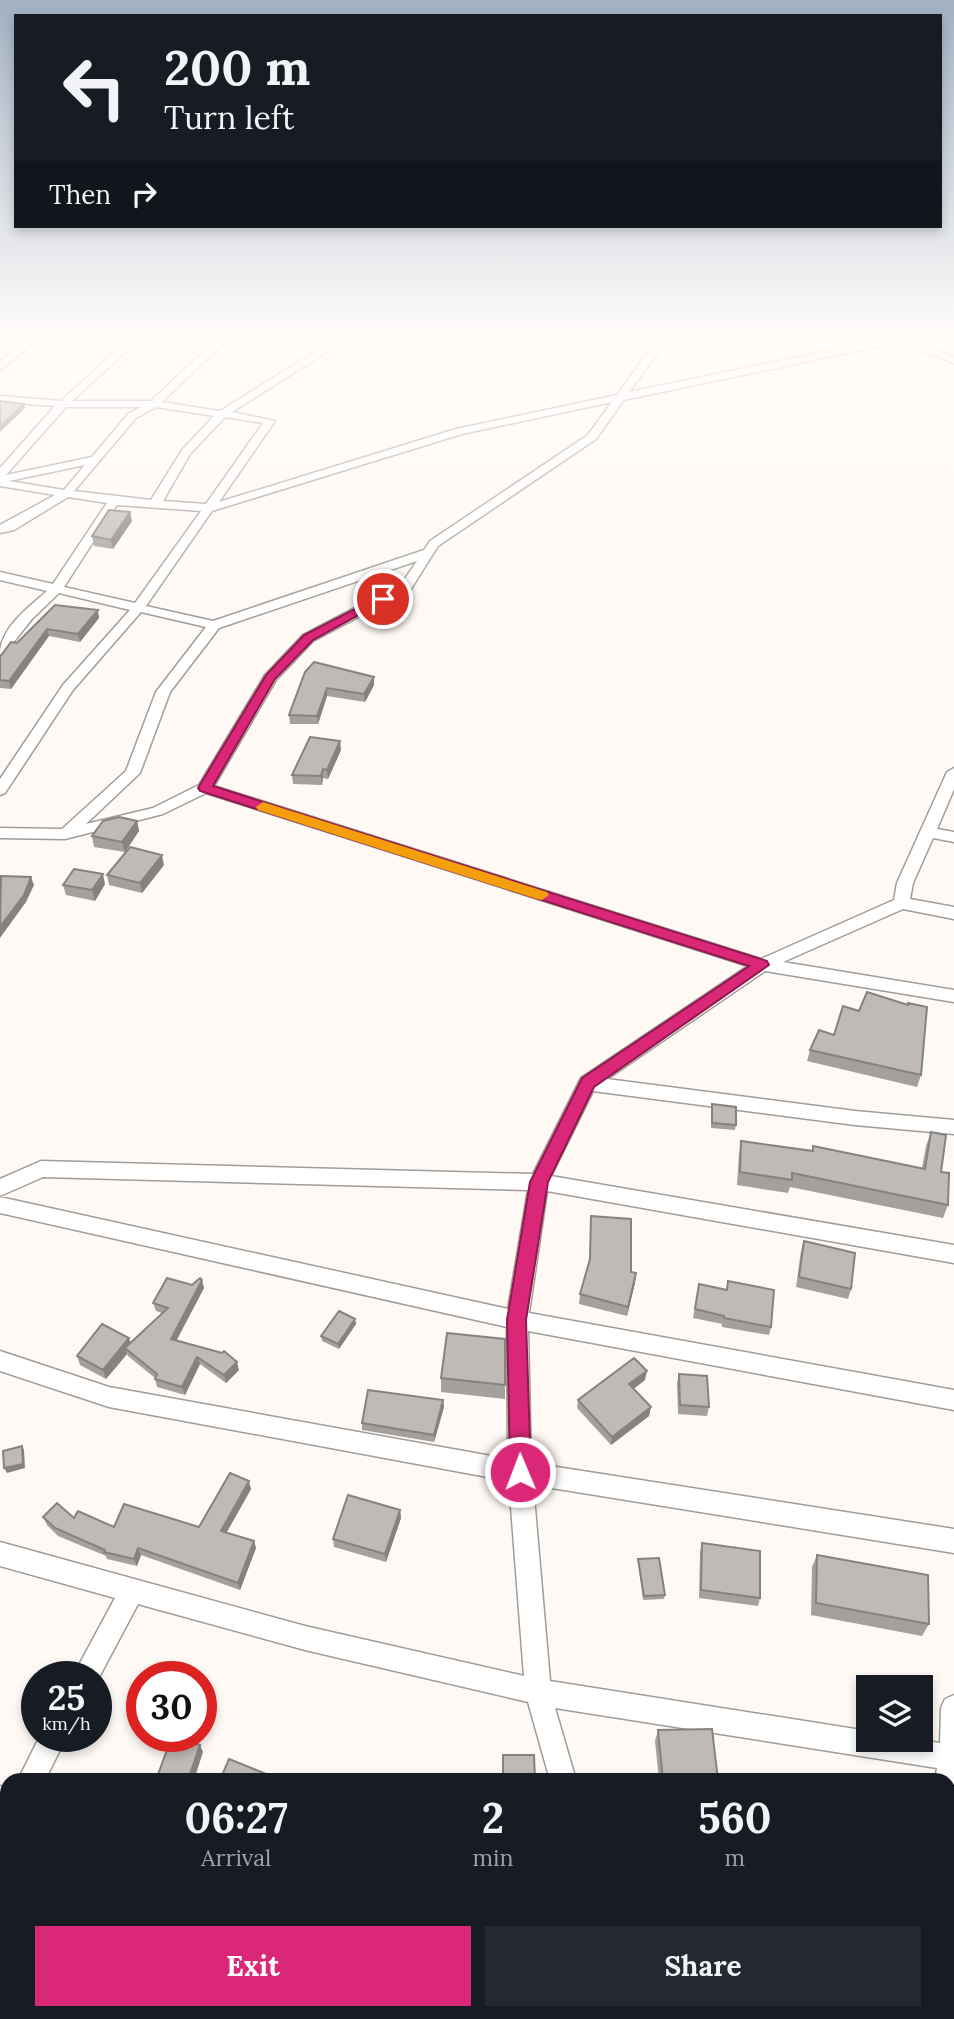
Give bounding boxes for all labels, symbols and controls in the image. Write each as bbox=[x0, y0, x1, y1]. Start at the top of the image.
text: 200 m bbox=[164, 36, 310, 98]
icon: left bbox=[49, 42, 140, 133]
text: Turn left bbox=[164, 97, 294, 138]
icon: right bbox=[125, 175, 163, 213]
text: Then bbox=[49, 178, 111, 211]
pin bbox=[353, 569, 413, 629]
icon: arrive bbox=[364, 580, 402, 618]
position arrow bbox=[483, 1435, 557, 1509]
speed limit sign: 30 bbox=[126, 1661, 217, 1752]
text: 25 bbox=[48, 1675, 85, 1720]
map controls bbox=[856, 1675, 933, 1752]
button: layers bbox=[856, 1675, 933, 1752]
text: km/h bbox=[42, 1712, 91, 1735]
text: 06:27 bbox=[185, 1791, 288, 1845]
text: 2 bbox=[482, 1791, 504, 1845]
text: 560 bbox=[698, 1791, 772, 1845]
text: Arrival bbox=[201, 1843, 271, 1872]
text: min bbox=[472, 1843, 513, 1872]
text: m bbox=[724, 1843, 745, 1872]
button: Exit bbox=[35, 1926, 471, 2006]
button: Share bbox=[485, 1926, 921, 2006]

